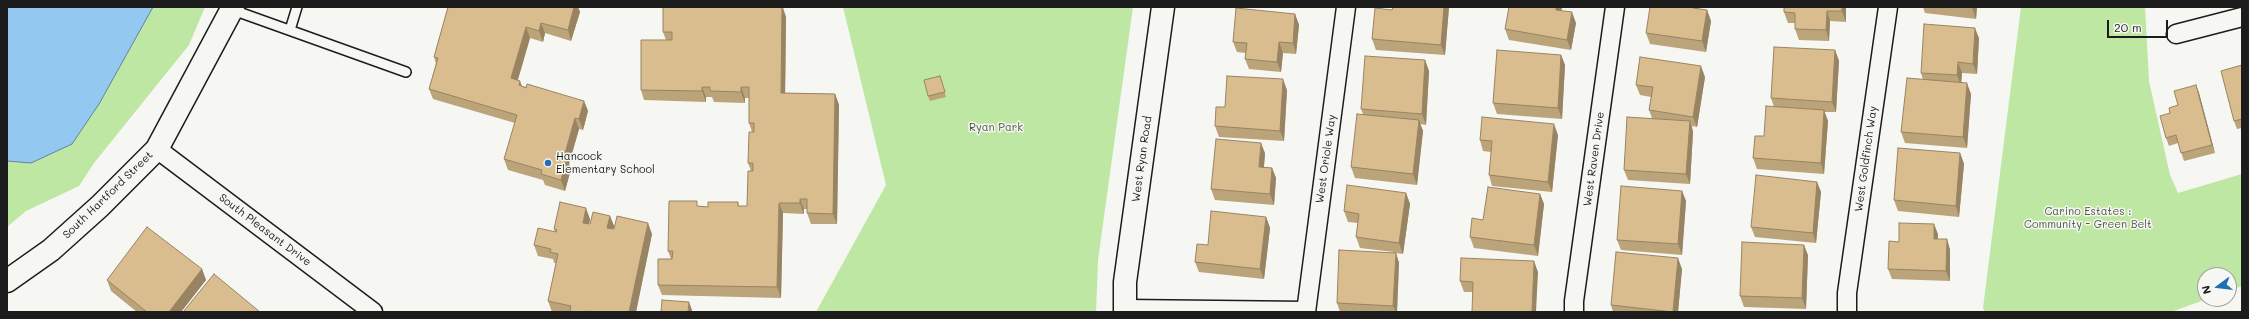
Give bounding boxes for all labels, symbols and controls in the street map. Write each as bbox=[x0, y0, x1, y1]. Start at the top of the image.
scale bar bbox=[2109, 12, 2170, 38]
text: 20 m bbox=[2114, 19, 2142, 35]
street label: West Goldfinch Way bbox=[1852, 105, 1880, 213]
street label: West Raven Drive bbox=[1581, 111, 1607, 207]
street label: West Oriole Way bbox=[1313, 114, 1339, 204]
street label: West Ryan Road bbox=[1129, 115, 1155, 203]
park label: Ryan Park bbox=[969, 121, 1023, 135]
street label: South Hartford Street bbox=[60, 149, 156, 241]
place label: Hancock Elementary School bbox=[556, 150, 655, 176]
marker: Hancock Elementary School bbox=[543, 158, 553, 168]
street label: South Pleasant Drive bbox=[216, 191, 314, 269]
park label: Carino Estates : Community - Green Belt bbox=[2024, 205, 2152, 231]
north arrow bbox=[2197, 267, 2237, 307]
text: N bbox=[2198, 284, 2214, 296]

